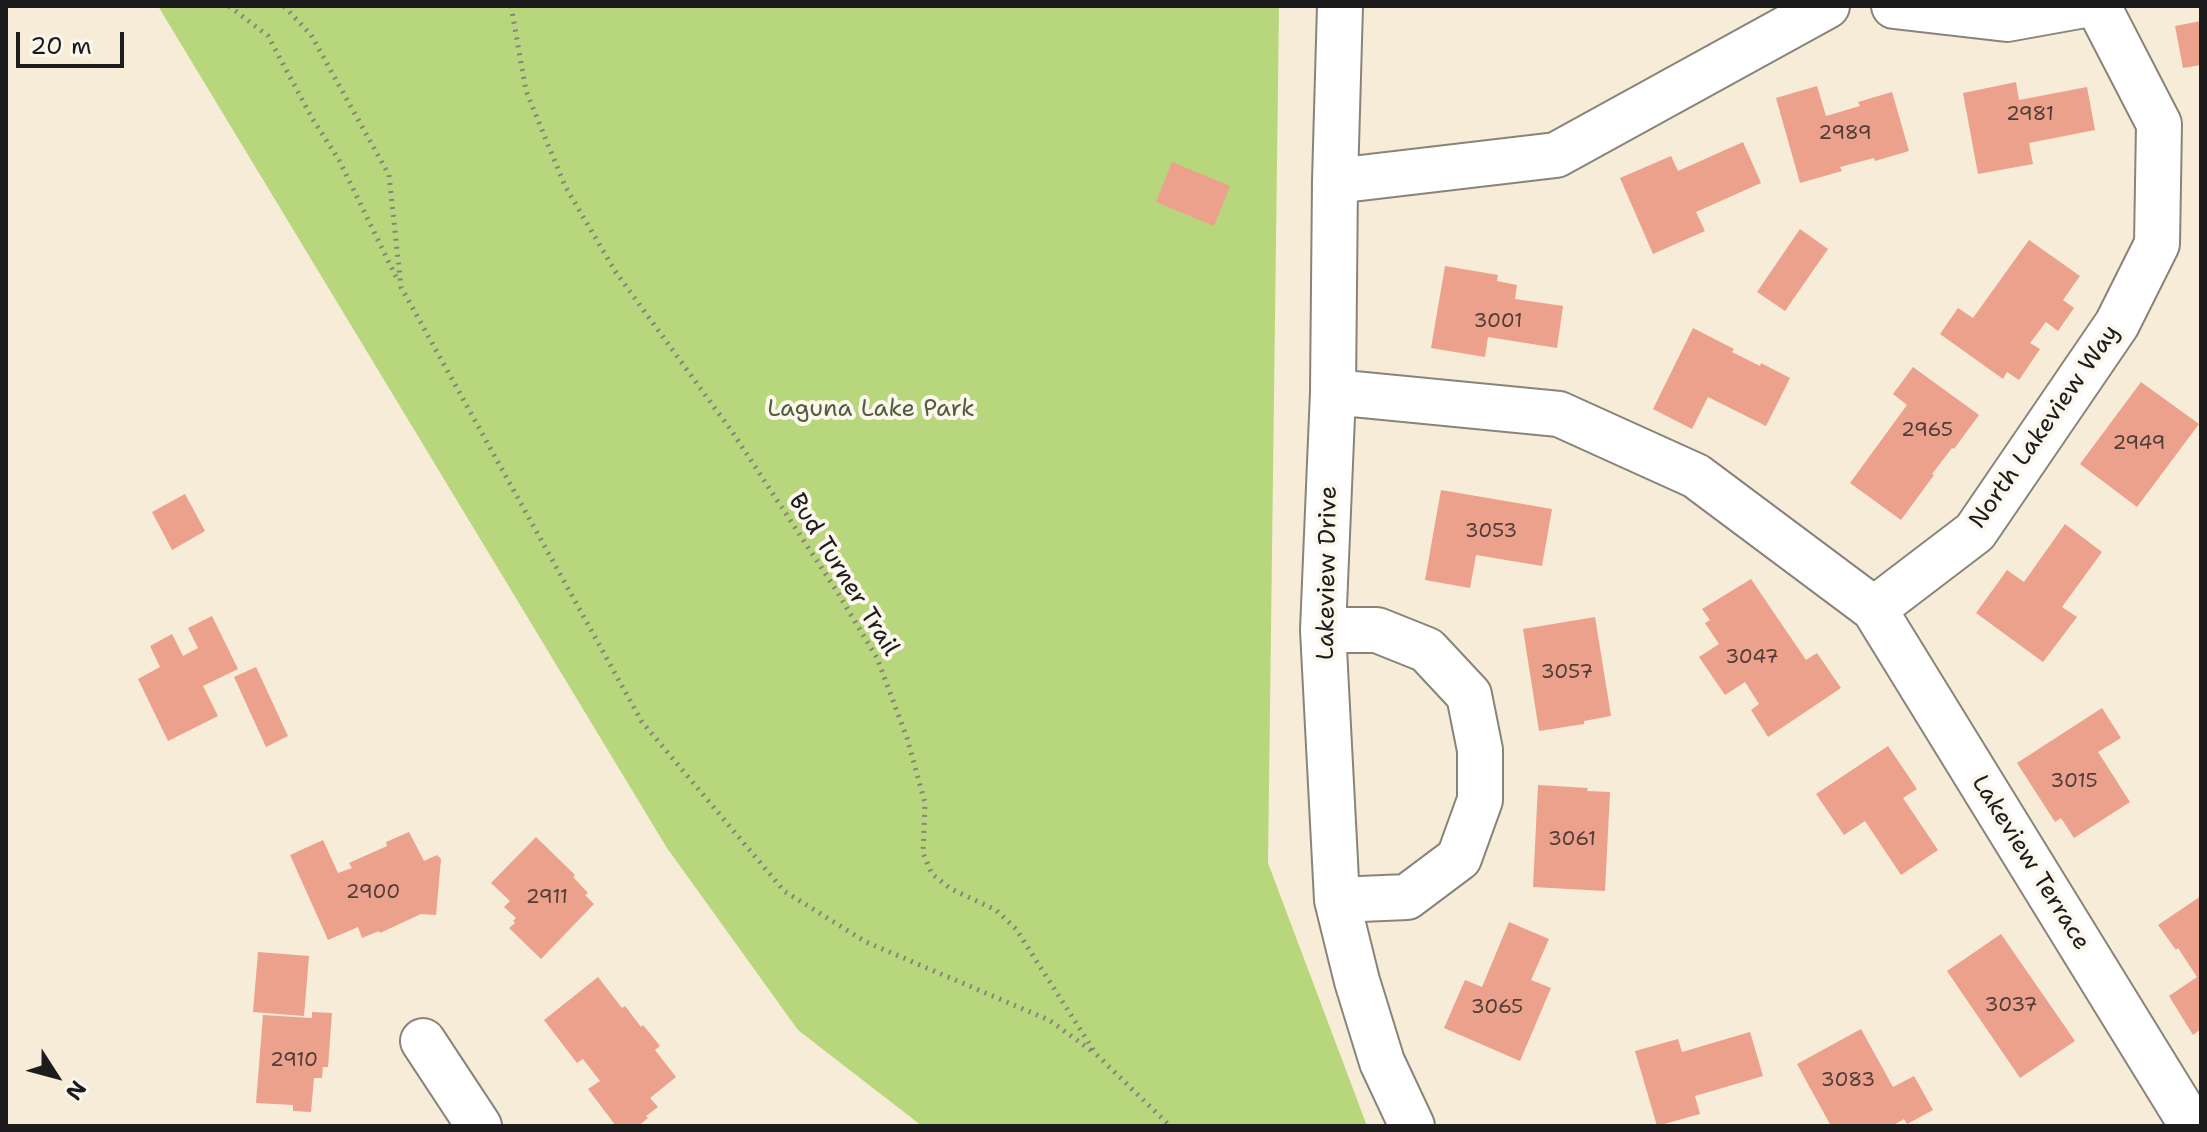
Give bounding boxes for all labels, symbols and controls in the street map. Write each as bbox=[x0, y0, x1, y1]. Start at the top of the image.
scale bar bbox=[20, 16, 128, 66]
text: 20 m bbox=[30, 30, 92, 62]
house number: 2981 bbox=[2006, 103, 2054, 127]
house number: 2989 bbox=[1818, 122, 1872, 146]
house number: 3001 bbox=[1473, 310, 1523, 334]
street label: North Lakeview Way bbox=[1964, 320, 2126, 534]
park label: Laguna Lake Park bbox=[767, 396, 975, 424]
house number: 2965 bbox=[1901, 419, 1953, 443]
house number: 2949 bbox=[2112, 432, 2166, 456]
street label: Lakeview Drive bbox=[1312, 486, 1344, 660]
street label: Bud Turner Trail bbox=[782, 489, 904, 661]
house number: 3053 bbox=[1465, 520, 1517, 544]
house number: 3047 bbox=[1725, 646, 1779, 670]
house number: 3057 bbox=[1541, 661, 1593, 685]
street label: Lakeview Terrace bbox=[1965, 770, 2095, 956]
house number: 3015 bbox=[2050, 770, 2098, 794]
house number: 3061 bbox=[1548, 828, 1596, 852]
house number: 2900 bbox=[346, 881, 400, 905]
house number: 2911 bbox=[526, 886, 568, 910]
house number: 3037 bbox=[1985, 994, 2037, 1018]
house number: 3065 bbox=[1471, 996, 1523, 1020]
north arrow bbox=[16, 1036, 96, 1116]
house number: 2910 bbox=[270, 1049, 318, 1073]
house number: 3083 bbox=[1821, 1069, 1875, 1093]
text: N bbox=[59, 1075, 93, 1106]

